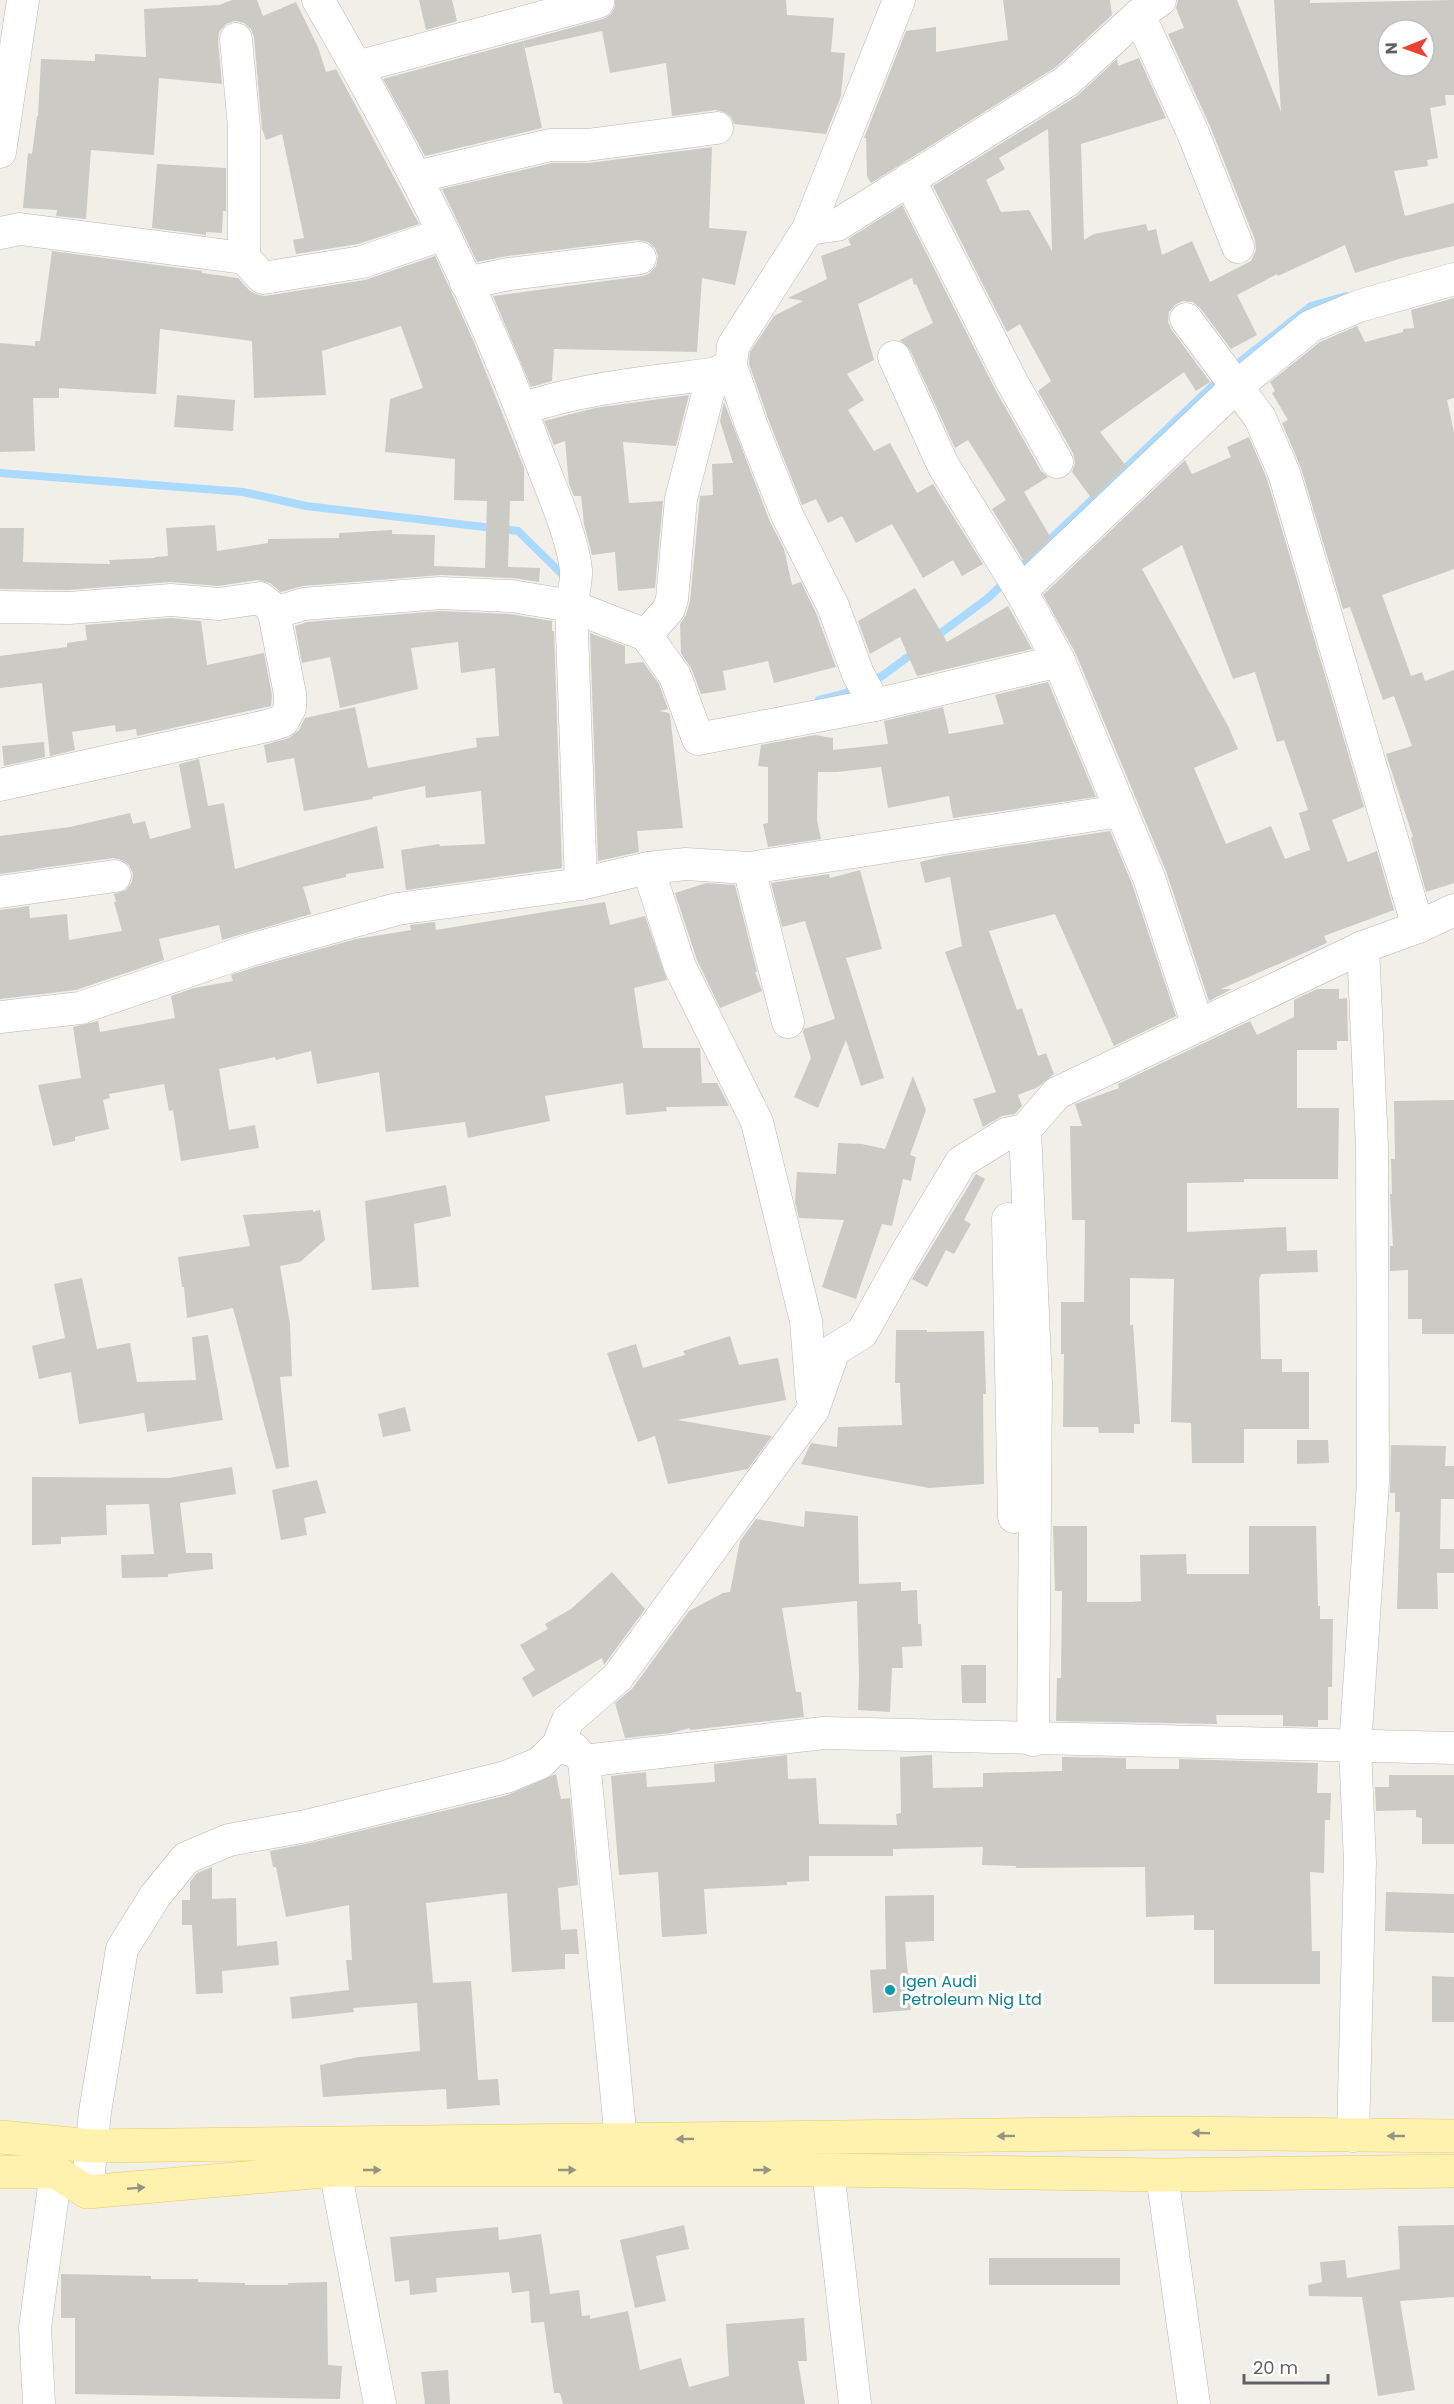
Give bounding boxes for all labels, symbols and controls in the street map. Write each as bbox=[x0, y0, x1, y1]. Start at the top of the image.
north arrow bbox=[1376, 18, 1436, 78]
text: N bbox=[1380, 42, 1403, 54]
place label: Igen Audi Petroleum Nig Ltd bbox=[902, 1970, 1042, 2011]
marker: Igen Audi Petroleum Nig Ltd bbox=[883, 1983, 897, 1997]
one-way arrow bbox=[1191, 2128, 1210, 2138]
one-way arrow bbox=[996, 2131, 1015, 2141]
one-way arrow bbox=[1386, 2131, 1405, 2141]
one-way arrow bbox=[675, 2134, 694, 2144]
one-way arrow bbox=[363, 2165, 382, 2175]
one-way arrow bbox=[558, 2165, 577, 2175]
one-way arrow bbox=[753, 2165, 772, 2175]
one-way arrow bbox=[127, 2183, 146, 2193]
scale bar bbox=[1244, 2347, 1328, 2385]
text: 20 m bbox=[1253, 2355, 1298, 2380]

